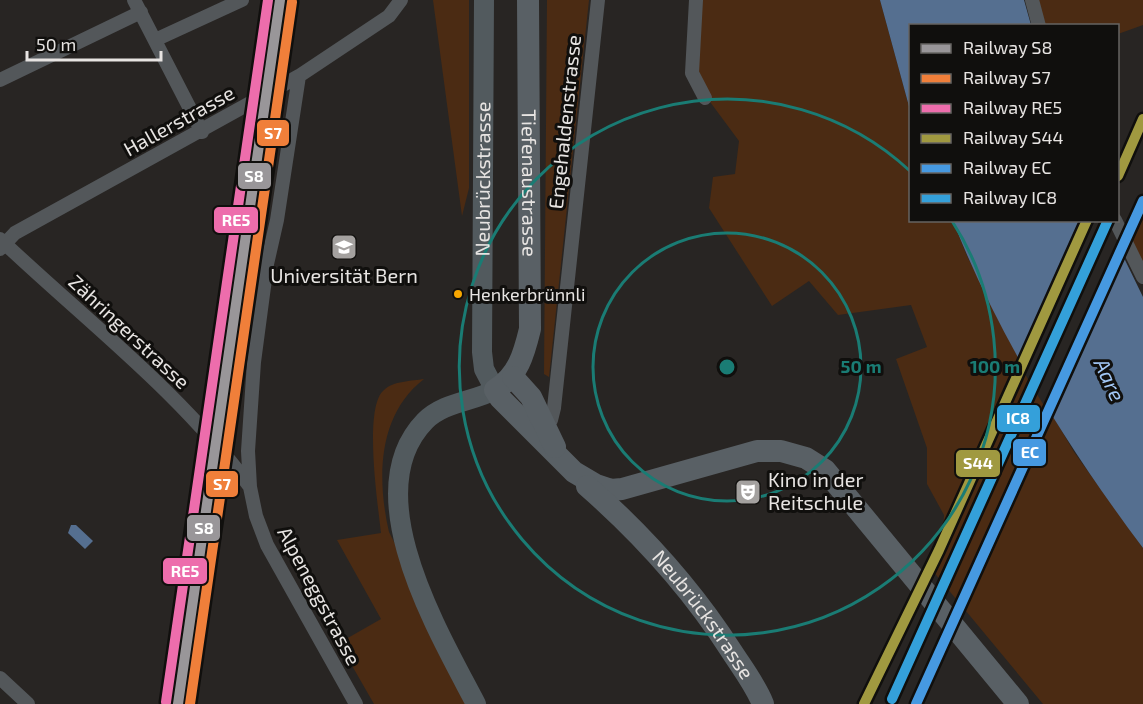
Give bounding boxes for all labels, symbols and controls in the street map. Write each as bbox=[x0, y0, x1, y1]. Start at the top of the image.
scale bar bbox=[27, 24, 160, 62]
legend bbox=[909, 24, 1119, 222]
text: 50 m bbox=[36, 33, 76, 55]
street label: Engehaldenstrasse bbox=[543, 34, 585, 210]
text: Railway S8 bbox=[963, 36, 1052, 58]
text: Railway S7 bbox=[963, 66, 1051, 88]
street label: Hallerstrasse bbox=[119, 80, 238, 160]
text: Railway RE5 bbox=[963, 96, 1062, 118]
street label: Neubrückstrasse bbox=[470, 101, 494, 257]
street label: Tiefenaustrasse bbox=[518, 109, 543, 257]
line badge: S7 bbox=[256, 119, 290, 147]
text: S7 bbox=[264, 123, 282, 142]
text: Railway S44 bbox=[963, 126, 1064, 148]
text: Railway EC bbox=[963, 156, 1052, 178]
line badge: S8 bbox=[237, 162, 272, 190]
text: S8 bbox=[244, 166, 264, 185]
text: Railway IC8 bbox=[963, 186, 1057, 208]
line badge: RE5 bbox=[213, 206, 259, 234]
text: RE5 bbox=[222, 210, 250, 229]
school or university icon: Universität Bern bbox=[329, 232, 359, 262]
place label: Universität Bern bbox=[270, 263, 418, 287]
street label: Zähringerstrasse bbox=[64, 269, 195, 393]
place label: Henkerbrünnli bbox=[469, 283, 585, 305]
marker: Henkerbrünnli bbox=[452, 288, 464, 300]
water label: Aare bbox=[1089, 353, 1131, 405]
text: 50 m bbox=[840, 355, 882, 377]
text: 100 m bbox=[970, 355, 1020, 377]
centre of rings bbox=[717, 357, 737, 377]
line badge: IC8 bbox=[996, 404, 1041, 433]
text: IC8 bbox=[1006, 408, 1030, 427]
line badge: EC bbox=[1012, 438, 1047, 467]
text: EC bbox=[1021, 442, 1039, 461]
line badge: S44 bbox=[955, 449, 1001, 478]
text: S44 bbox=[963, 453, 993, 472]
place label: Kino in der Reitschule bbox=[768, 467, 863, 514]
line badge: S7 bbox=[205, 470, 239, 498]
text: S7 bbox=[213, 474, 231, 493]
theatre icon: Kino in der Reitschule bbox=[733, 477, 763, 507]
line badge: S8 bbox=[186, 514, 221, 542]
text: S8 bbox=[194, 518, 214, 537]
street label: Alpeneggstrasse bbox=[273, 522, 366, 669]
street label: Neubrückstrasse bbox=[648, 545, 760, 683]
line badge: RE5 bbox=[162, 557, 208, 585]
text: RE5 bbox=[171, 561, 199, 580]

